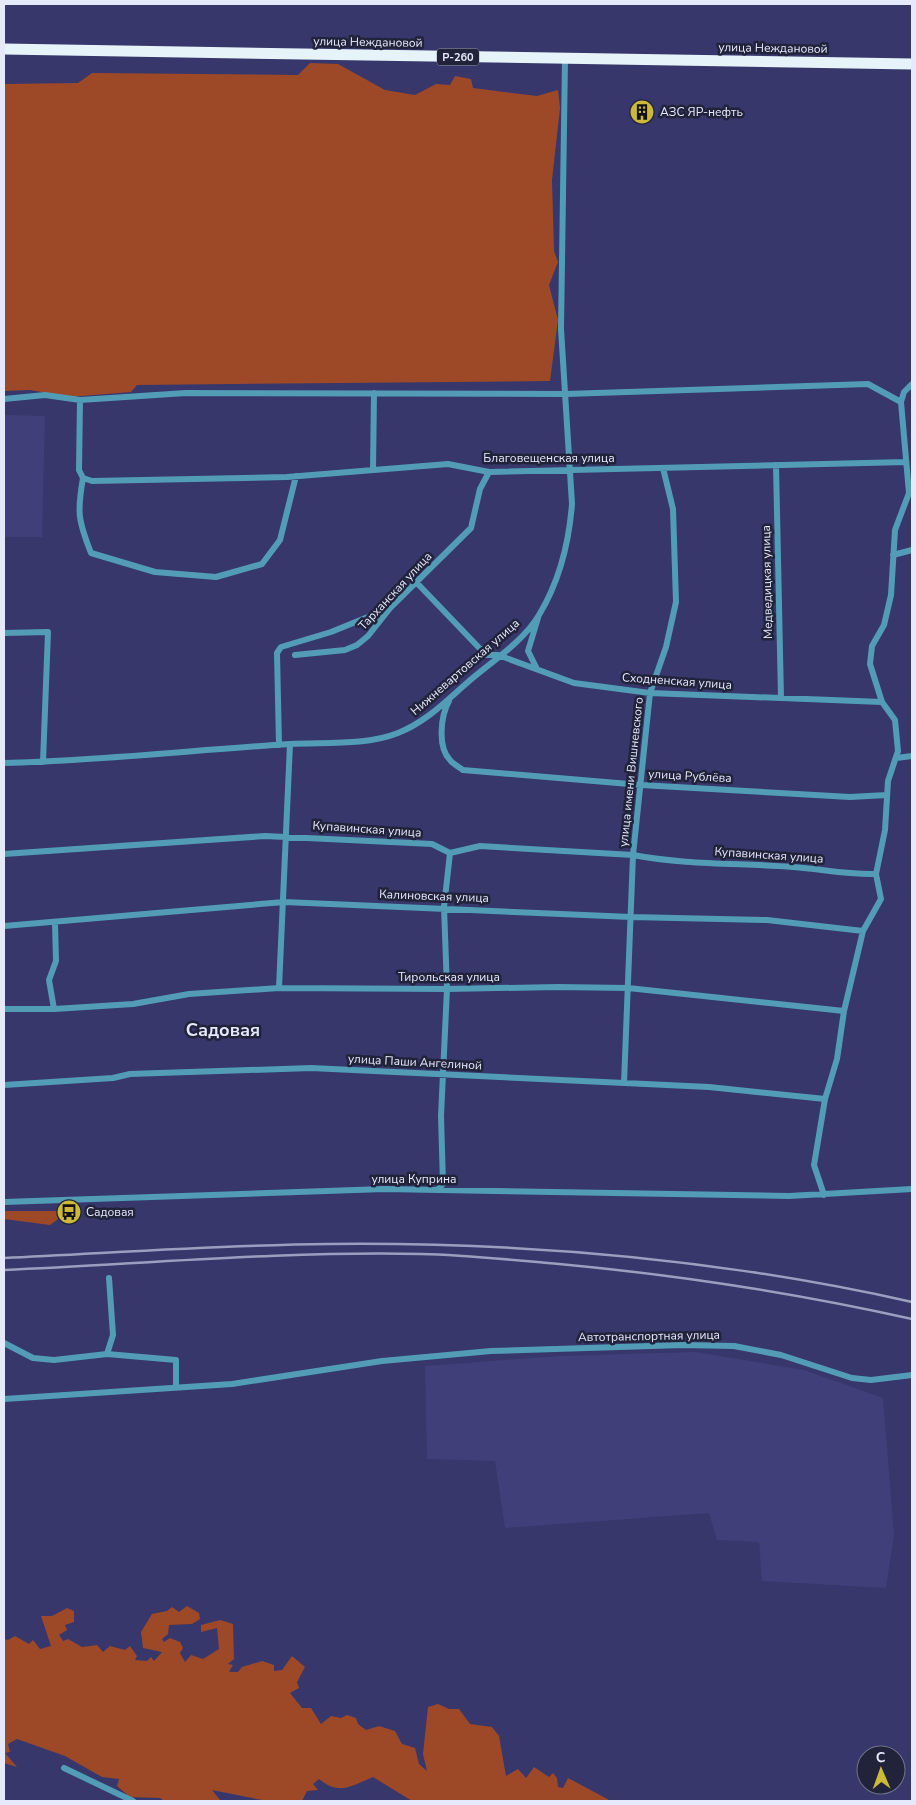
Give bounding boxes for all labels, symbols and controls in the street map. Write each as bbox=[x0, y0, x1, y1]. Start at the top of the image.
street label: улица Неждановой bbox=[313, 33, 423, 51]
street label: улица Неждановой bbox=[718, 39, 828, 57]
road number: Р-260 bbox=[437, 48, 479, 66]
building icon: АЗС ЯР-нефть bbox=[629, 99, 655, 125]
place label: АЗС ЯР-нефть bbox=[660, 104, 743, 120]
street label: Благовещенская улица bbox=[483, 450, 615, 466]
street label: Медведицкая улица bbox=[758, 525, 776, 639]
street label: Тарханская улица bbox=[355, 549, 435, 633]
street label: Нижневартовская улица bbox=[407, 615, 523, 719]
street label: Сходненская улица bbox=[621, 669, 733, 693]
street label: улица имени Вишневского bbox=[615, 696, 647, 848]
street label: улица Рублёва bbox=[648, 766, 732, 786]
street label: Купавинская улица bbox=[312, 817, 422, 841]
street label: Купавинская улица bbox=[714, 843, 824, 867]
street label: Калиновская улица bbox=[379, 886, 489, 906]
street label: Тирольская улица bbox=[398, 969, 500, 985]
district label: Садовая bbox=[186, 1018, 260, 1042]
street label: улица Паши Ангелиной bbox=[348, 1051, 482, 1073]
street label: улица Куприна bbox=[372, 1171, 456, 1187]
bus stop icon: Садовая bbox=[56, 1199, 82, 1225]
place label: Садовая bbox=[86, 1204, 134, 1220]
street label: Автотранспортная улица bbox=[578, 1327, 720, 1345]
north arrow bbox=[856, 1745, 906, 1795]
text: С bbox=[875, 1748, 886, 1767]

